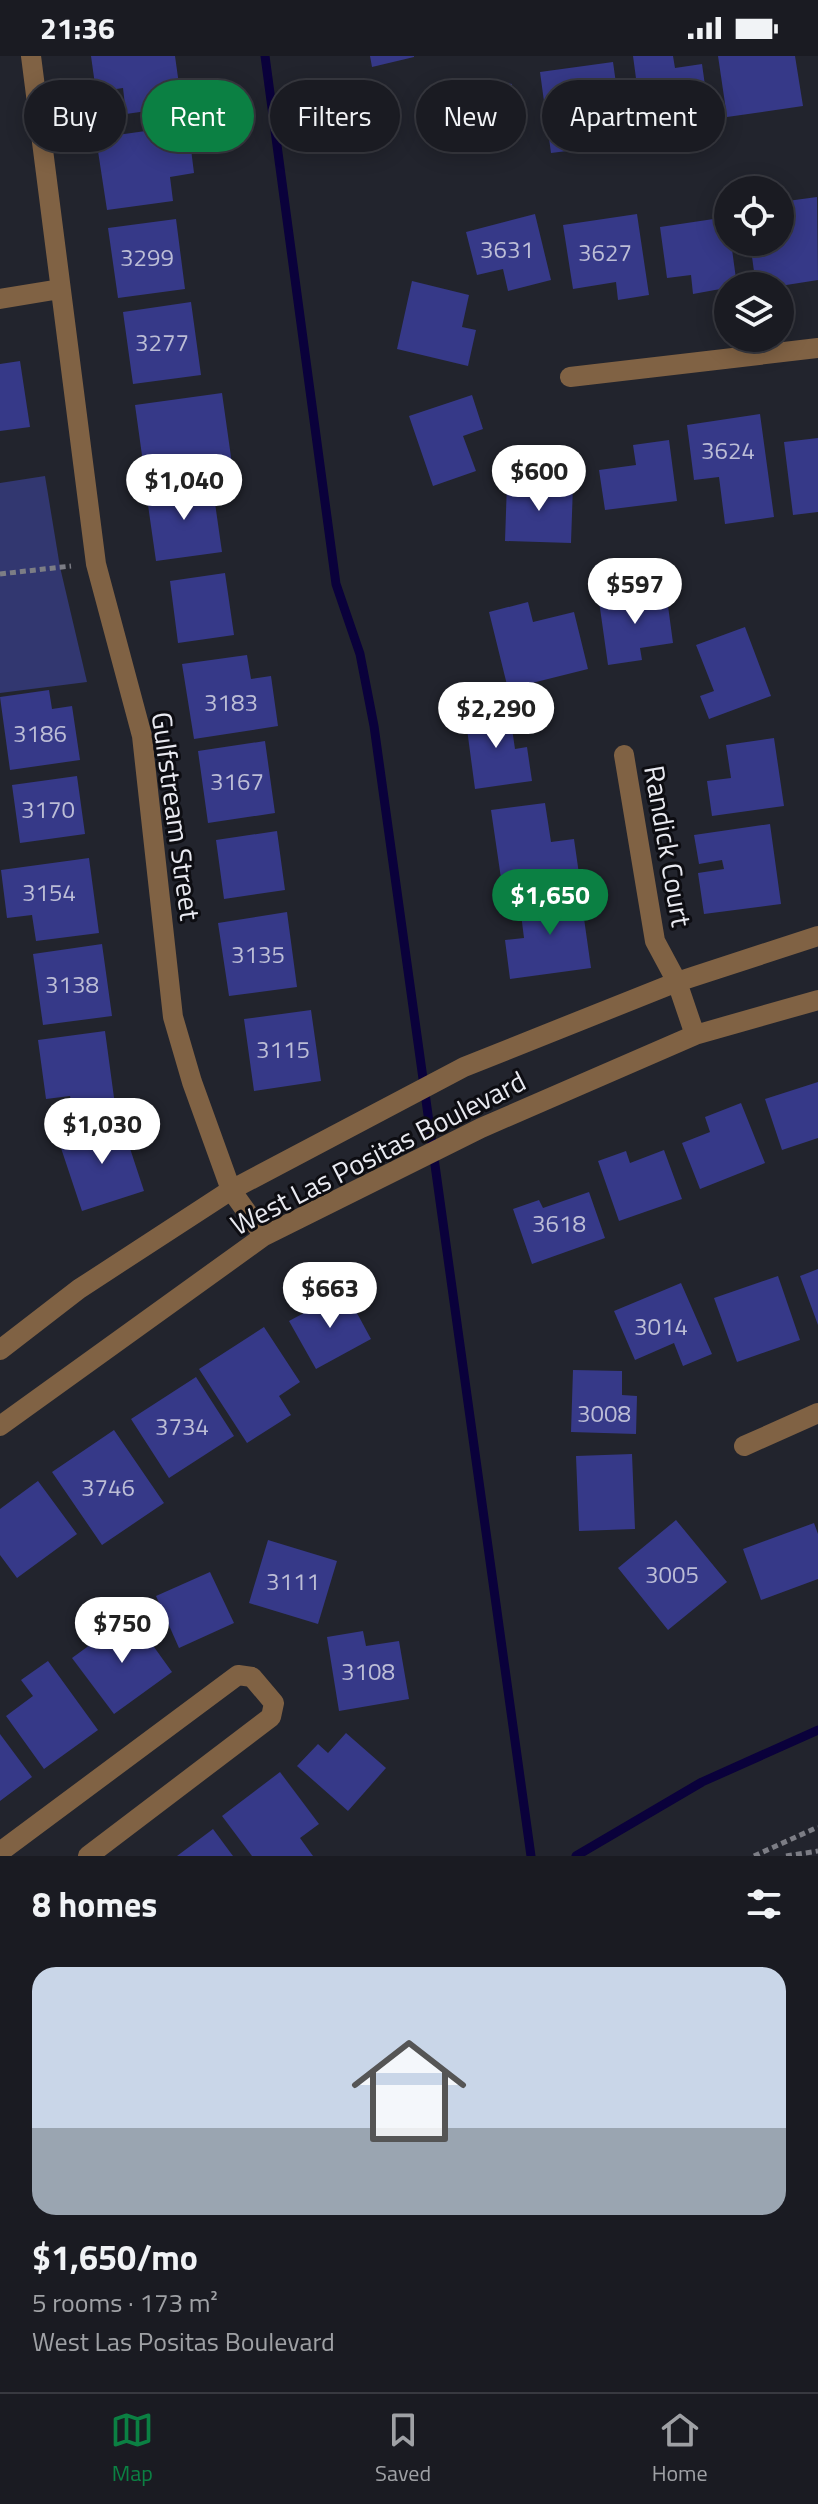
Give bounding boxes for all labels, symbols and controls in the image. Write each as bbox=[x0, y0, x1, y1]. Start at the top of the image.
text: 21:36 bbox=[40, 5, 115, 51]
chip: Buy bbox=[24, 80, 126, 152]
chip: Rent bbox=[142, 80, 254, 152]
chip: Filters bbox=[270, 80, 400, 152]
chip: New bbox=[416, 80, 526, 152]
chip: Apartment bbox=[542, 80, 725, 152]
map controls bbox=[714, 176, 794, 352]
button: locate bbox=[714, 176, 794, 256]
house number: 3631 bbox=[480, 231, 534, 267]
house number: 3627 bbox=[578, 234, 632, 270]
house number: 3299 bbox=[120, 239, 174, 275]
button: layers bbox=[714, 272, 794, 352]
house number: 3277 bbox=[135, 324, 189, 360]
house number: 3624 bbox=[701, 432, 755, 468]
pin: $600 bbox=[492, 445, 586, 513]
text: $600 bbox=[510, 451, 568, 490]
pin: $1,040 bbox=[119, 454, 249, 522]
text: $1,040 bbox=[144, 460, 224, 499]
pin: $597 bbox=[588, 558, 682, 626]
text: $597 bbox=[606, 564, 664, 603]
pin: $2,290 bbox=[431, 682, 561, 750]
house number: 3183 bbox=[204, 684, 258, 720]
text: $2,290 bbox=[456, 688, 536, 727]
street label: Gulfstream Street bbox=[141, 709, 212, 923]
house number: 3186 bbox=[13, 715, 67, 751]
street label: Randick Court bbox=[633, 762, 704, 930]
house number: 3167 bbox=[210, 763, 264, 799]
house number: 3170 bbox=[21, 791, 75, 827]
pin: $1,650 bbox=[485, 869, 615, 937]
house number: 3154 bbox=[22, 874, 76, 910]
text: $1,650 bbox=[510, 875, 590, 914]
house number: 3135 bbox=[231, 936, 285, 972]
house number: 3138 bbox=[45, 966, 99, 1002]
house number: 3115 bbox=[256, 1031, 310, 1067]
street label: West Las Positas Boulevard bbox=[223, 1059, 533, 1246]
pin: $1,030 bbox=[37, 1098, 167, 1166]
text: $1,030 bbox=[62, 1104, 142, 1143]
house number: 3618 bbox=[532, 1205, 586, 1241]
pin: $663 bbox=[283, 1262, 377, 1330]
text: $663 bbox=[301, 1268, 359, 1307]
house number: 3014 bbox=[634, 1308, 688, 1344]
house number: 3008 bbox=[577, 1395, 631, 1431]
house number: 3734 bbox=[155, 1408, 209, 1444]
house number: 3746 bbox=[81, 1469, 135, 1505]
house number: 3005 bbox=[645, 1556, 699, 1592]
house number: 3111 bbox=[266, 1563, 320, 1599]
pin: $750 bbox=[75, 1597, 169, 1665]
text: $750 bbox=[93, 1603, 151, 1642]
house number: 3108 bbox=[341, 1653, 395, 1689]
text: 8 homes bbox=[32, 1878, 157, 1930]
icon: filters bbox=[742, 1882, 786, 1926]
icon: home bbox=[337, 2019, 481, 2163]
text: $1,650/mo bbox=[32, 2231, 198, 2283]
text: 5 rooms · 173 m² bbox=[32, 2283, 218, 2322]
text: West Las Positas Boulevard bbox=[32, 2322, 335, 2361]
tab: Map bbox=[110, 2408, 154, 2490]
tab: Saved bbox=[375, 2408, 431, 2490]
tab: Home bbox=[652, 2408, 708, 2490]

